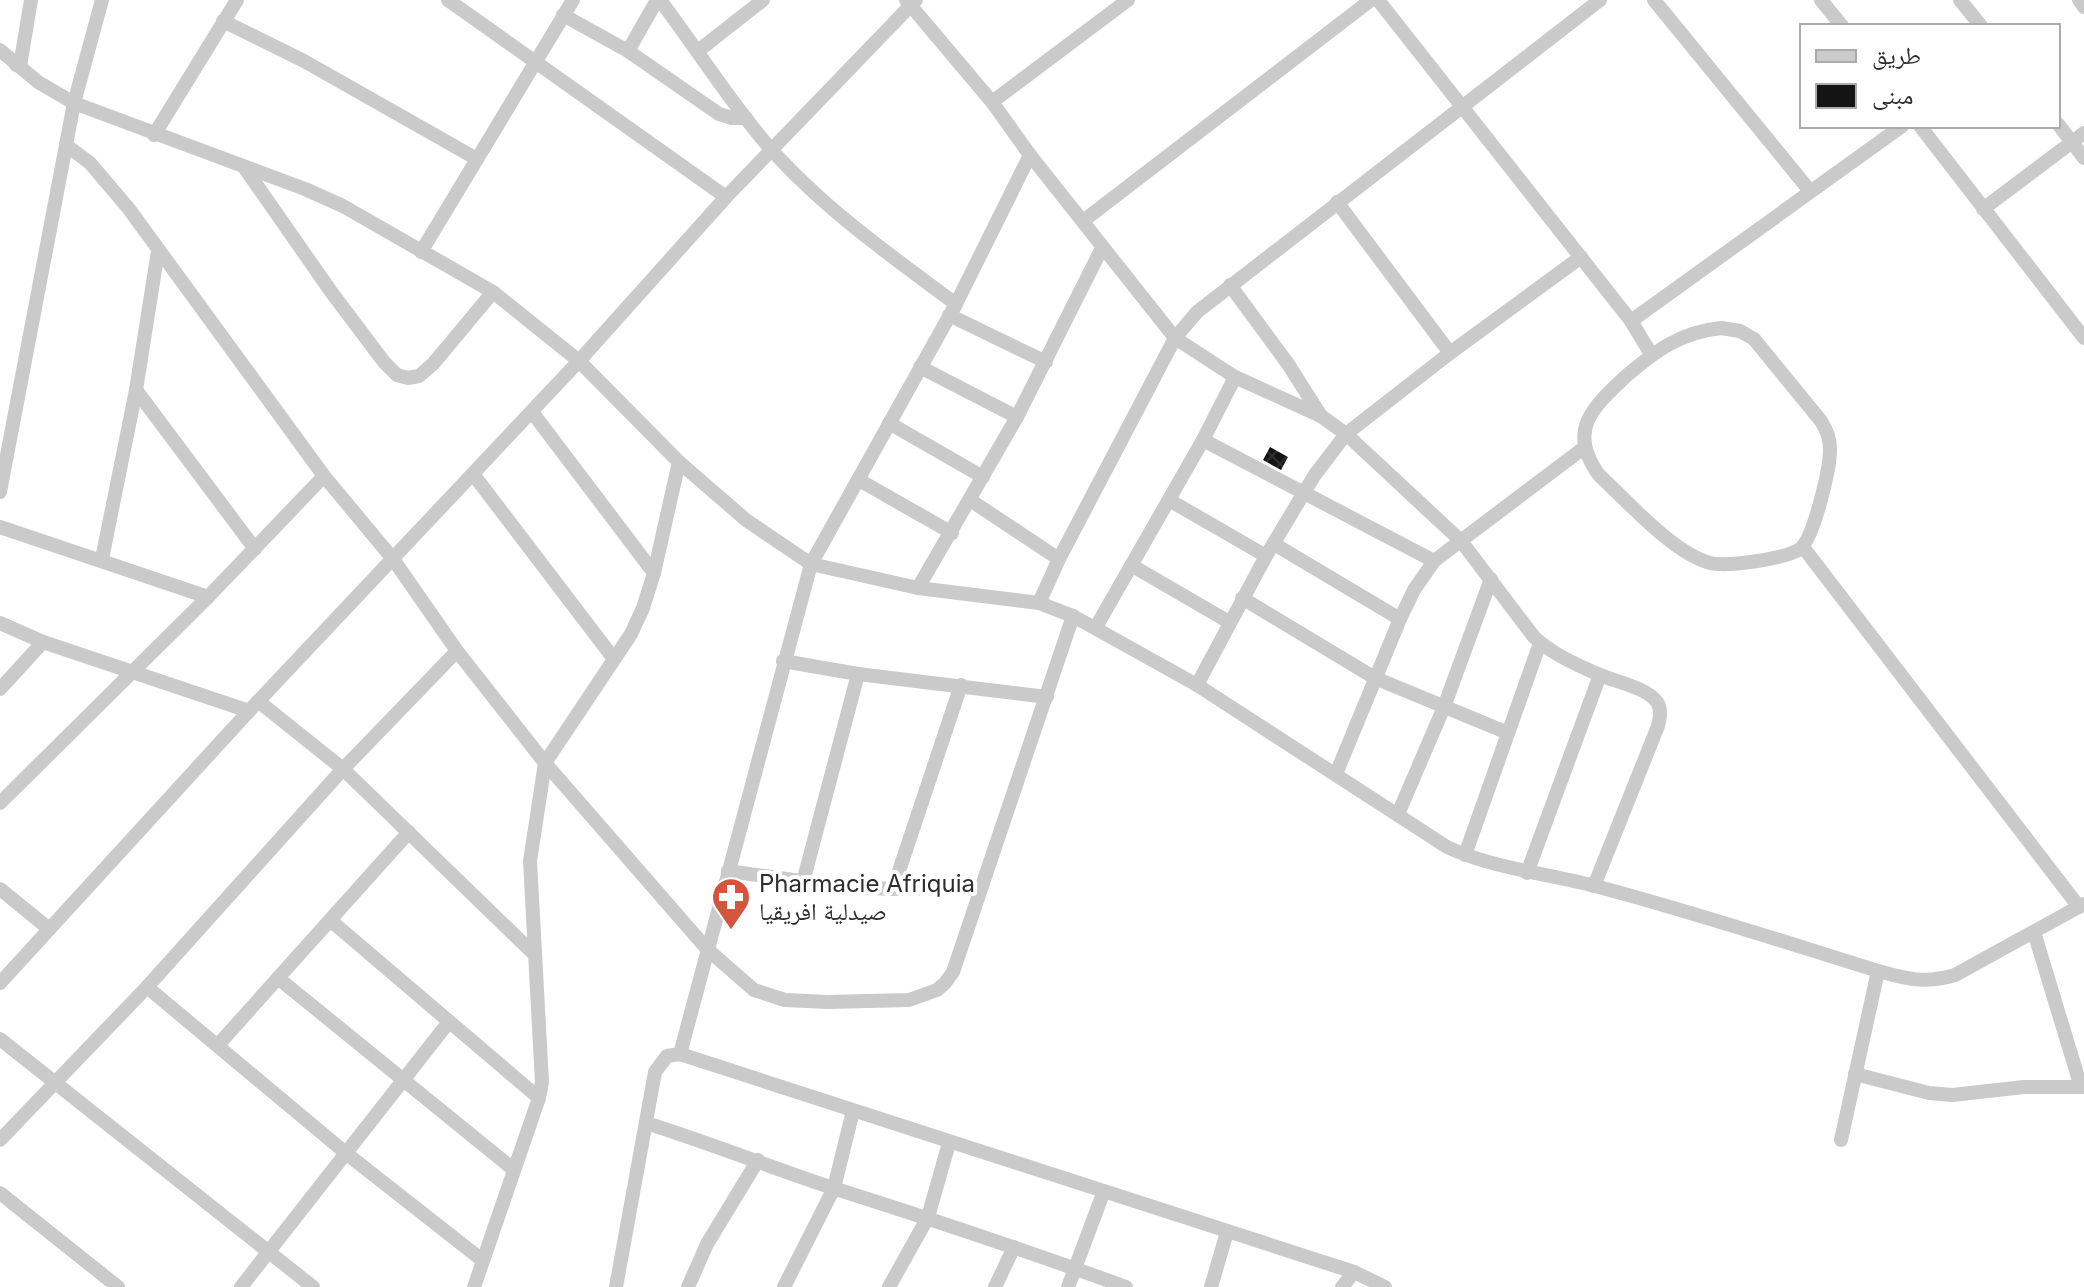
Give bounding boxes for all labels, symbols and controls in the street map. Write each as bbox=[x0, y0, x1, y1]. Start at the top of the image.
legend bbox=[1800, 24, 2060, 128]
text: طريق bbox=[1872, 41, 1921, 70]
text: مبنى bbox=[1872, 81, 1913, 110]
place label: Pharmacie Afriquia صيدلية افريقيا bbox=[759, 869, 975, 926]
pharmacy icon: Pharmacie Afriquia صيدلية افريقيا bbox=[710, 876, 752, 931]

